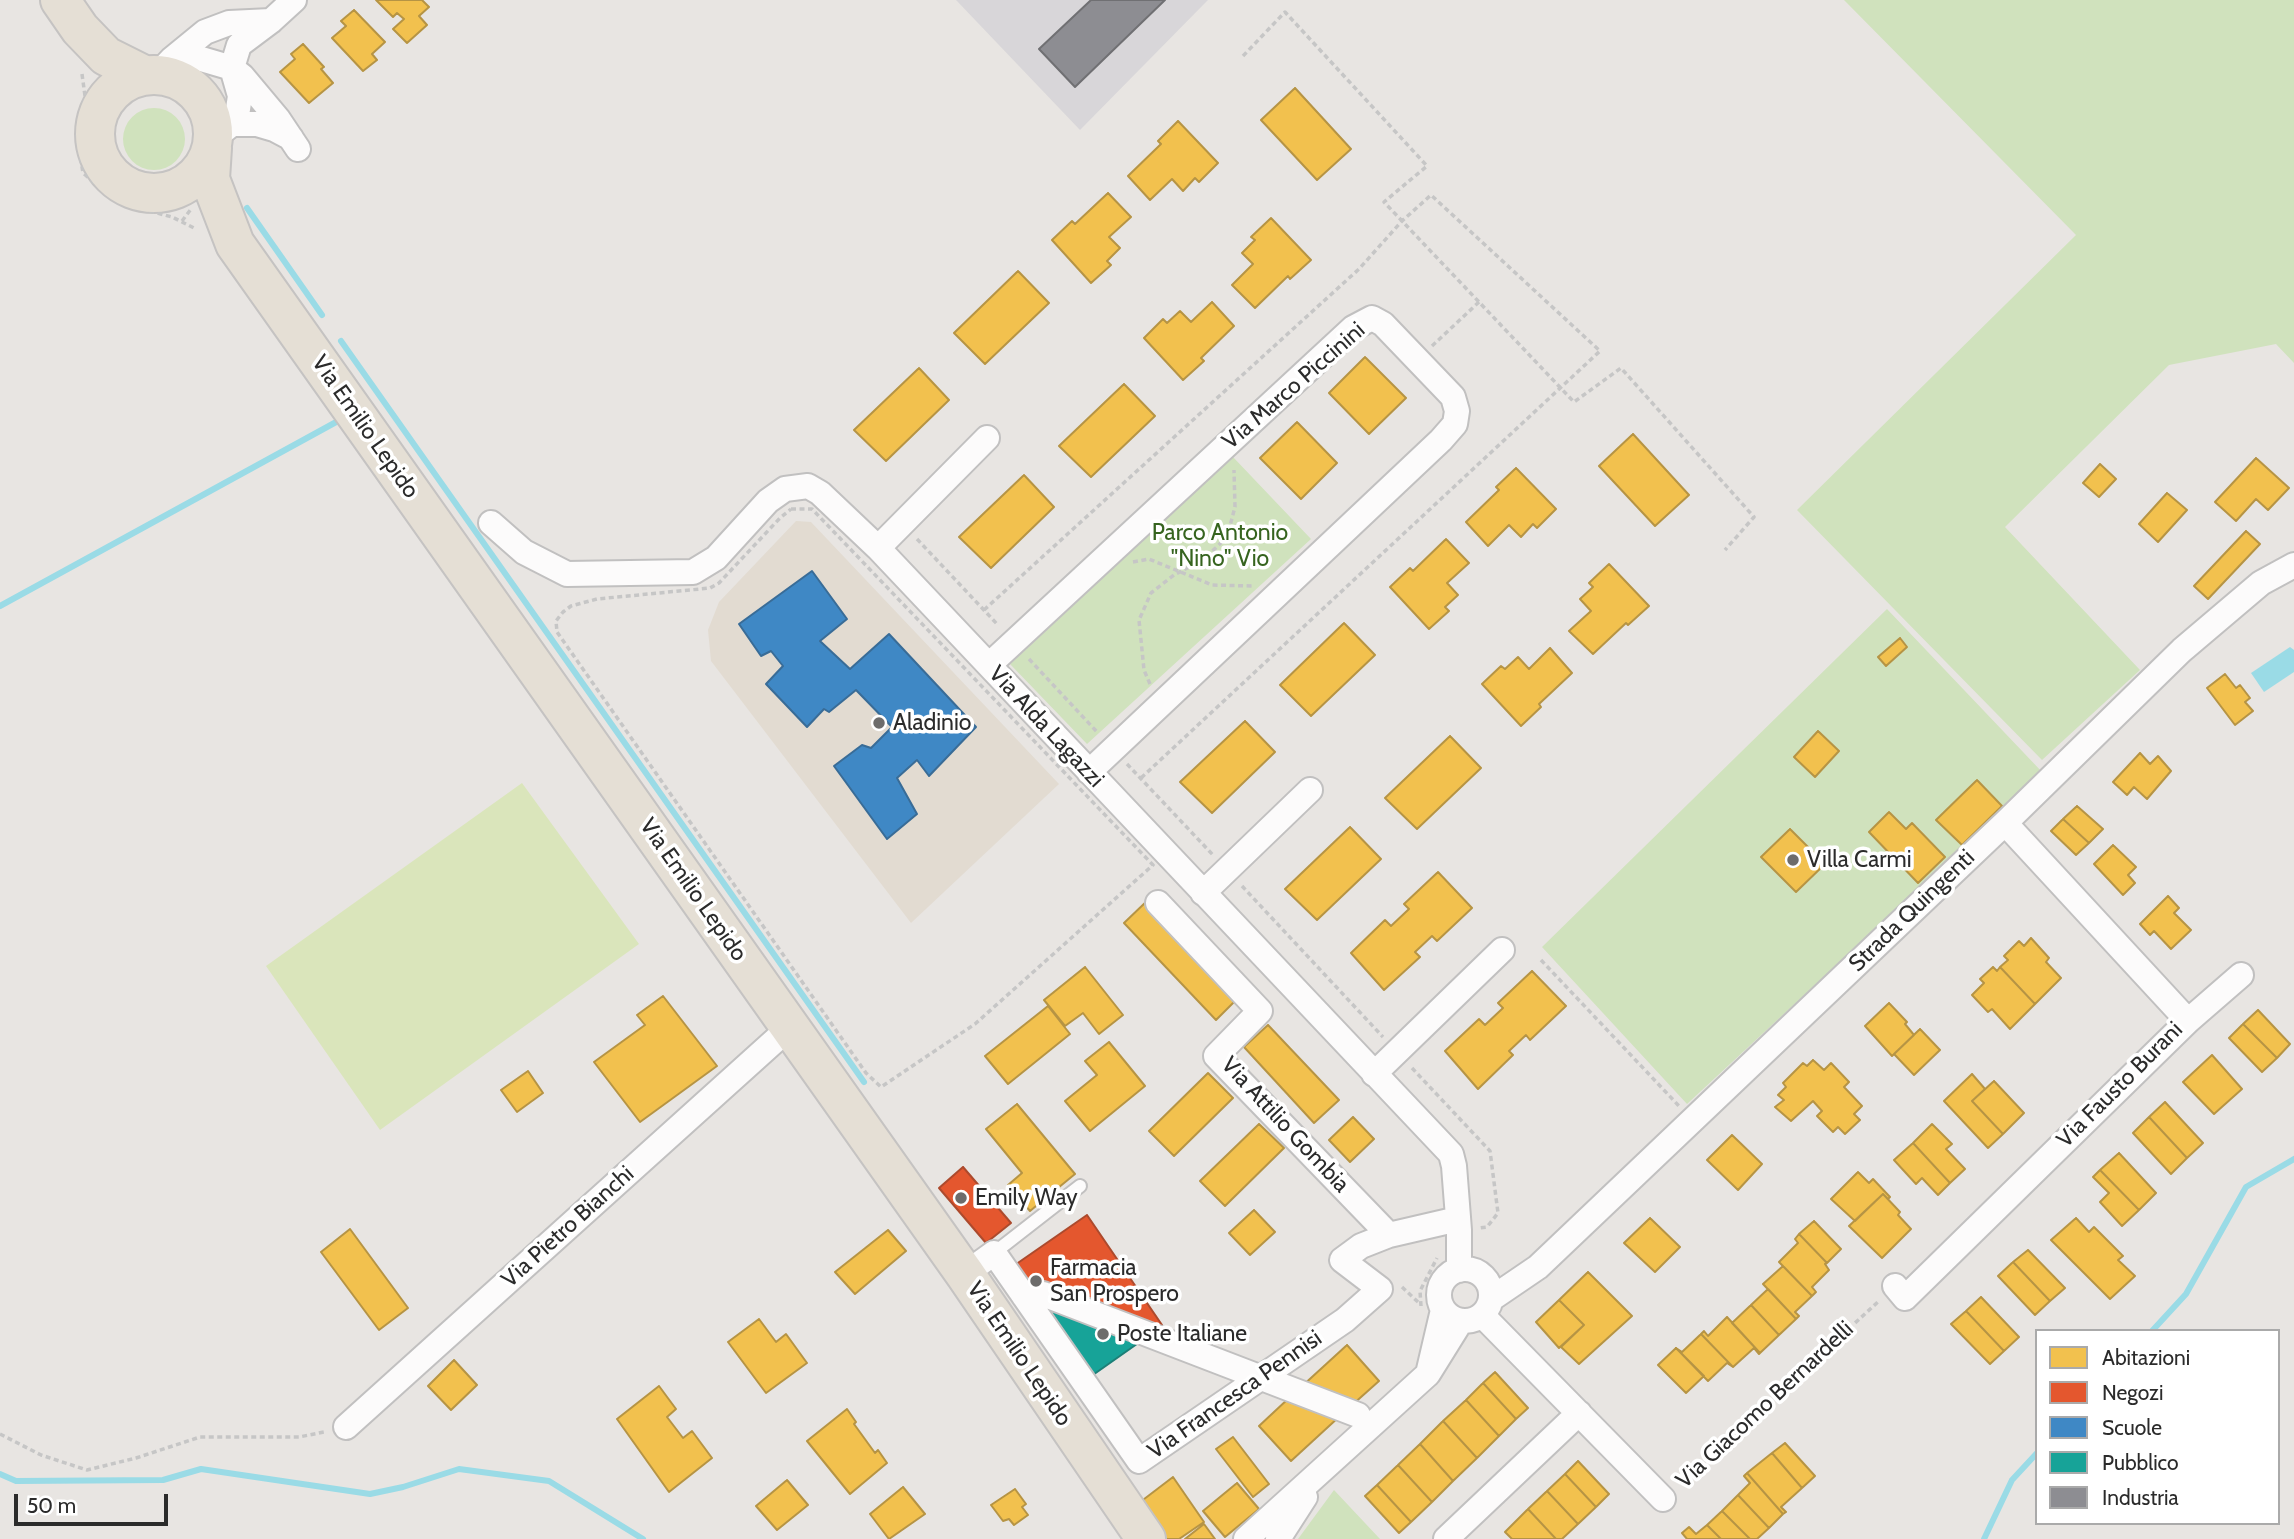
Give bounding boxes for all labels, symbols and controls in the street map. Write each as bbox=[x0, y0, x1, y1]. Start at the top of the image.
street label: Via Marco Piccinini bbox=[1217, 317, 1371, 455]
street label: Via Emilio Lepido bbox=[306, 350, 424, 504]
park label: Parco Antonio "Nino" Vio bbox=[1152, 519, 1288, 573]
street label: Via Alda Lagazzi bbox=[983, 661, 1109, 793]
place label: Aladinio bbox=[893, 709, 971, 737]
marker: Aladinio bbox=[871, 715, 887, 731]
street label: Via Emilio Lepido bbox=[634, 813, 752, 967]
street label: Strada Quingenti bbox=[1843, 844, 1981, 978]
place label: Villa Carmi bbox=[1807, 846, 1912, 874]
marker: Villa Carmi bbox=[1785, 852, 1801, 868]
street label: Via Fausto Burani bbox=[2051, 1016, 2189, 1154]
street label: Via Attilio Gombia bbox=[1215, 1052, 1355, 1198]
street label: Via Pietro Bianchi bbox=[496, 1160, 640, 1294]
place label: Emily Way bbox=[975, 1184, 1078, 1212]
marker: Emily Way bbox=[953, 1190, 969, 1206]
place label: Farmacia San Prospero bbox=[1050, 1254, 1179, 1308]
marker: Farmacia San Prospero bbox=[1028, 1273, 1044, 1289]
street label: Via Emilio Lepido bbox=[961, 1277, 1077, 1431]
street label: Via Giacomo Bernardelli bbox=[1671, 1316, 1859, 1494]
place label: Poste Italiane bbox=[1117, 1320, 1247, 1348]
street label: Via Francesca Pennisi bbox=[1143, 1325, 1327, 1465]
marker: Poste Italiane bbox=[1095, 1326, 1111, 1342]
legend bbox=[2035, 1329, 2280, 1525]
text: Abitazioni bbox=[2102, 1345, 2190, 1370]
text: Negozi bbox=[2102, 1380, 2163, 1405]
text: Scuole bbox=[2102, 1415, 2162, 1440]
text: Pubblico bbox=[2102, 1450, 2179, 1475]
scale bar bbox=[18, 1480, 172, 1524]
text: Industria bbox=[2102, 1485, 2179, 1510]
text: 50 m bbox=[27, 1493, 76, 1518]

